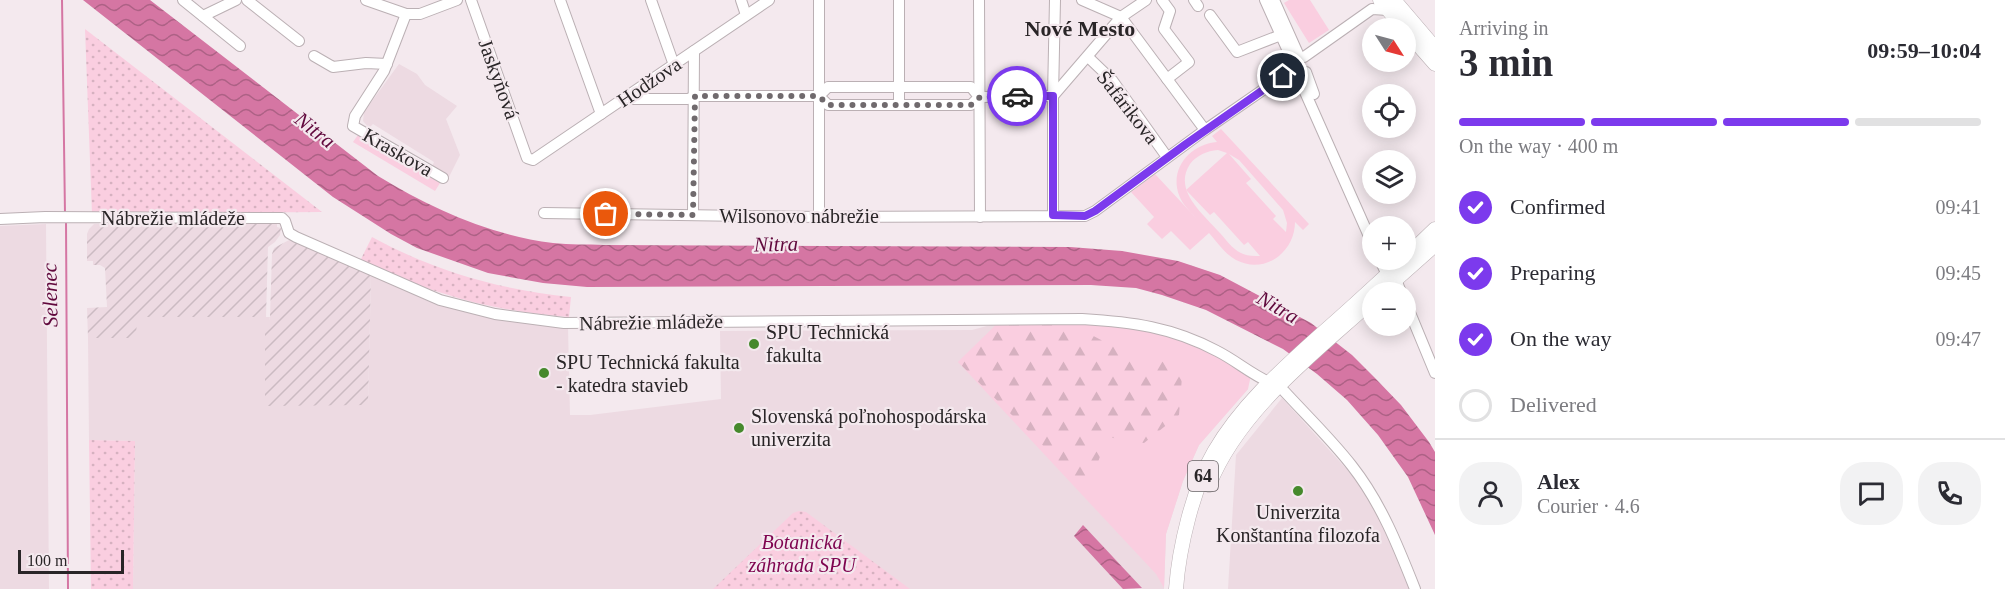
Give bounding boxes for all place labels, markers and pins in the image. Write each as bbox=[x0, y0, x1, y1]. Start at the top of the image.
pin bbox=[1257, 50, 1308, 101]
pin bbox=[580, 188, 631, 239]
place label: SPU Technická fakulta bbox=[766, 321, 889, 366]
marker: SPU Technická fakulta bbox=[747, 337, 761, 351]
place label: SPU Technická fakulta - katedra stavieb bbox=[556, 351, 740, 396]
marker: SPU Technická fakulta - katedra stavieb bbox=[537, 366, 551, 380]
place label: Slovenská poľnohospodárska univerzita bbox=[751, 405, 986, 450]
marker: Slovenská poľnohospodárska univerzita bbox=[732, 421, 746, 435]
marker: Univerzita Konštantína filozofa bbox=[1291, 484, 1305, 498]
place label: Univerzita Konštantína filozofa bbox=[1216, 501, 1380, 546]

